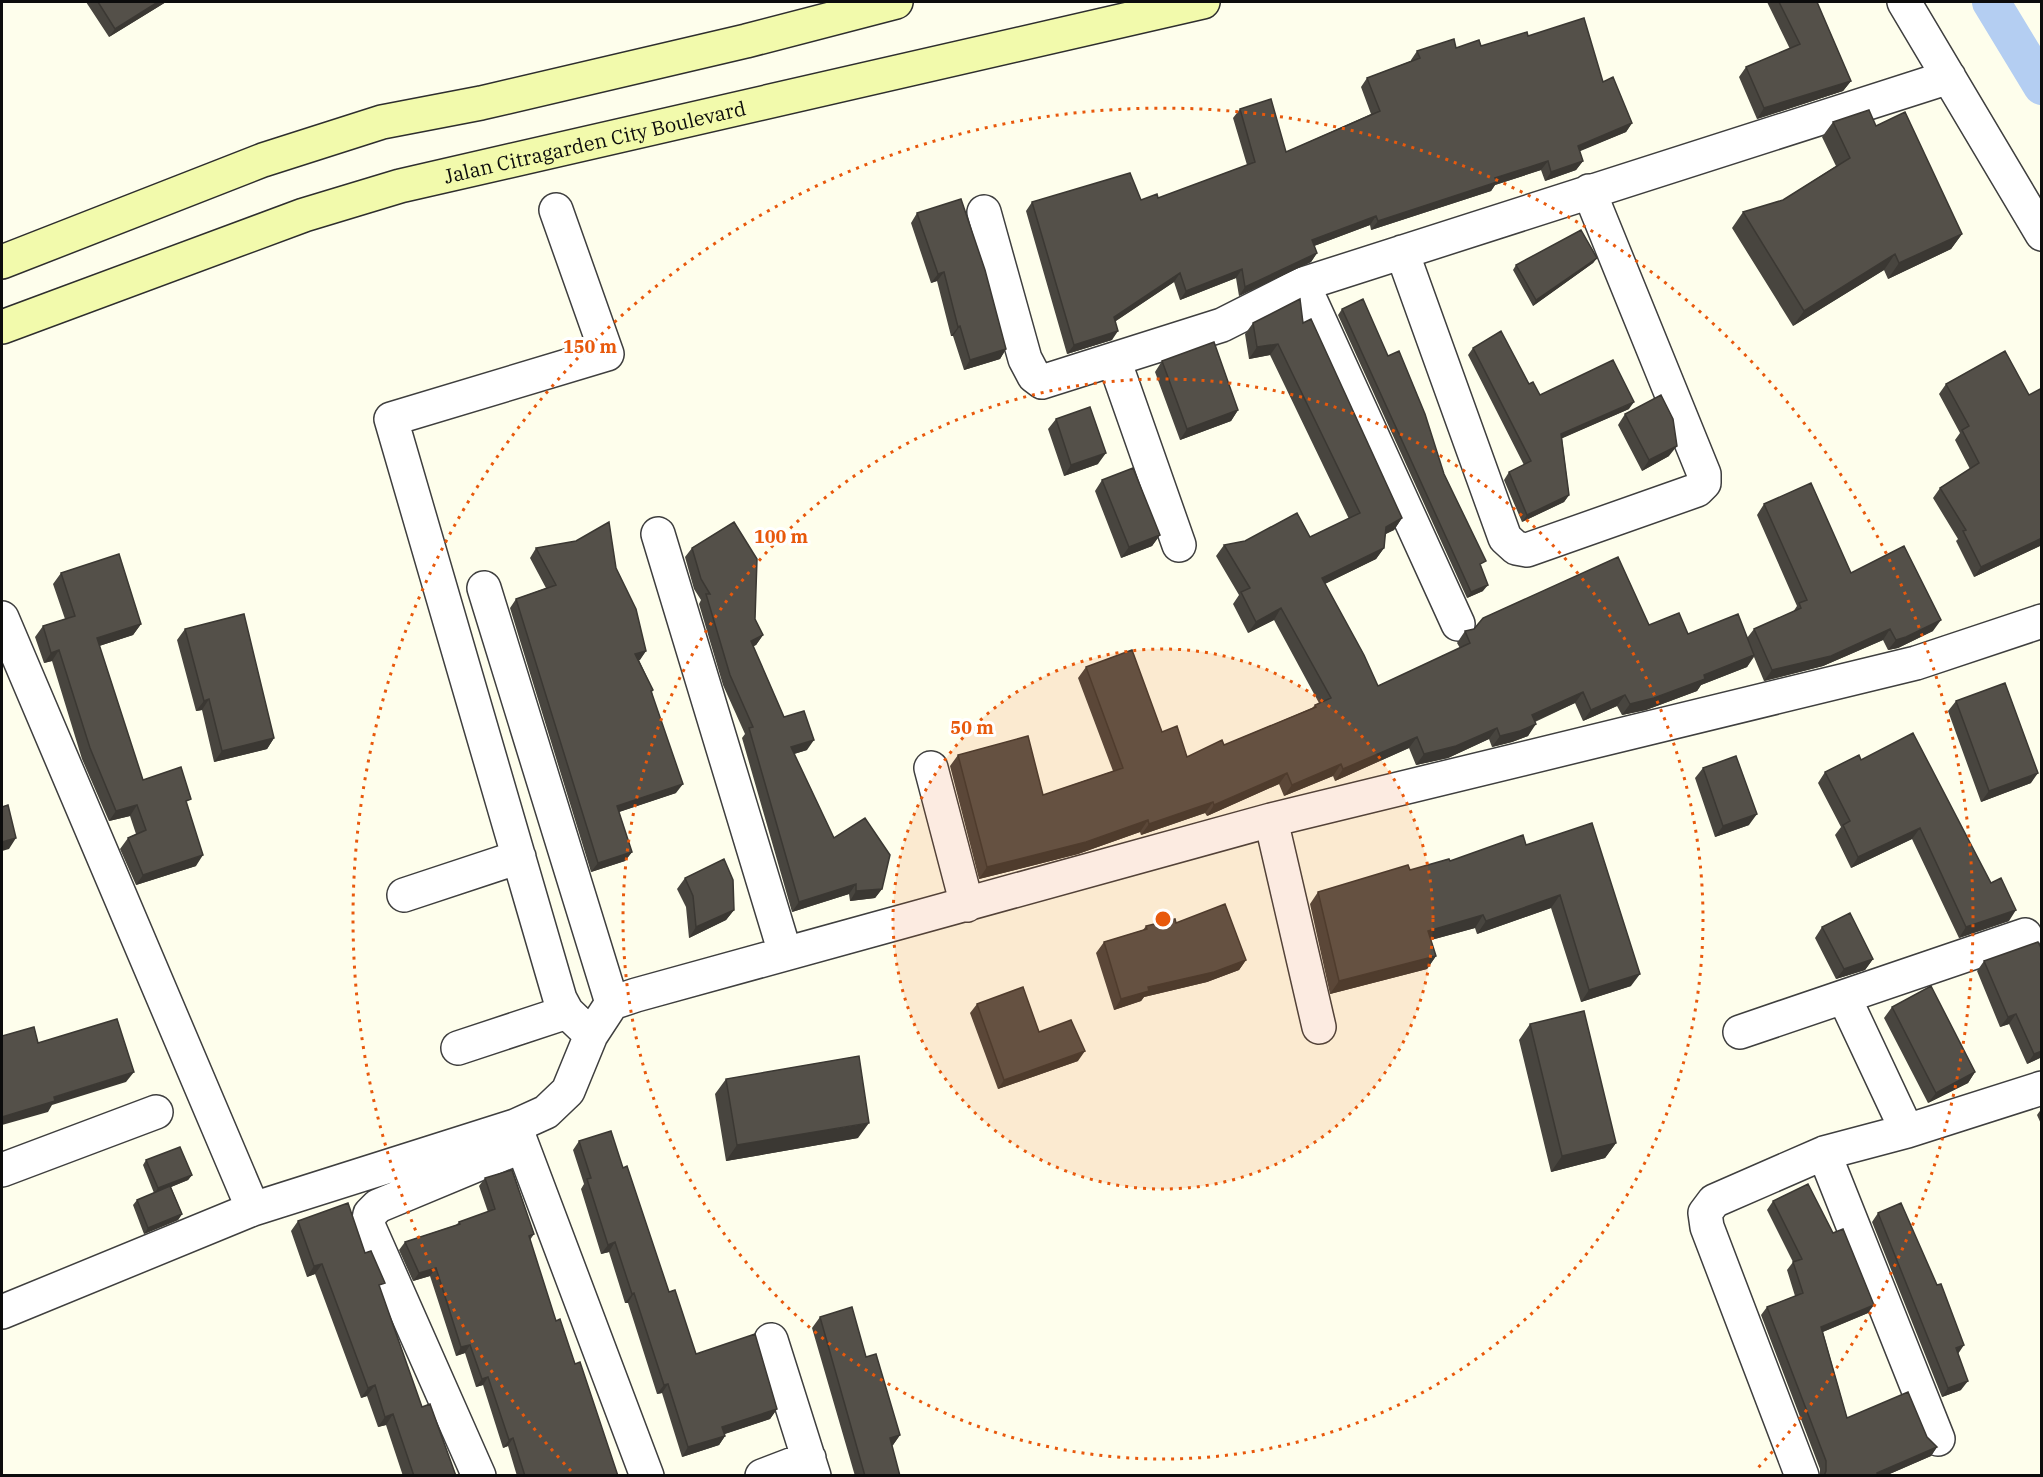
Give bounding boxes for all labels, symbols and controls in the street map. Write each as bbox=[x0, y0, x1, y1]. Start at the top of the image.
street label: Jalan Citragarden City Boulevard bbox=[441, 94, 748, 189]
text: 150 m bbox=[563, 335, 618, 358]
text: 100 m bbox=[754, 525, 809, 548]
text: 50 m bbox=[950, 716, 994, 739]
centre of rings bbox=[1153, 909, 1173, 929]

